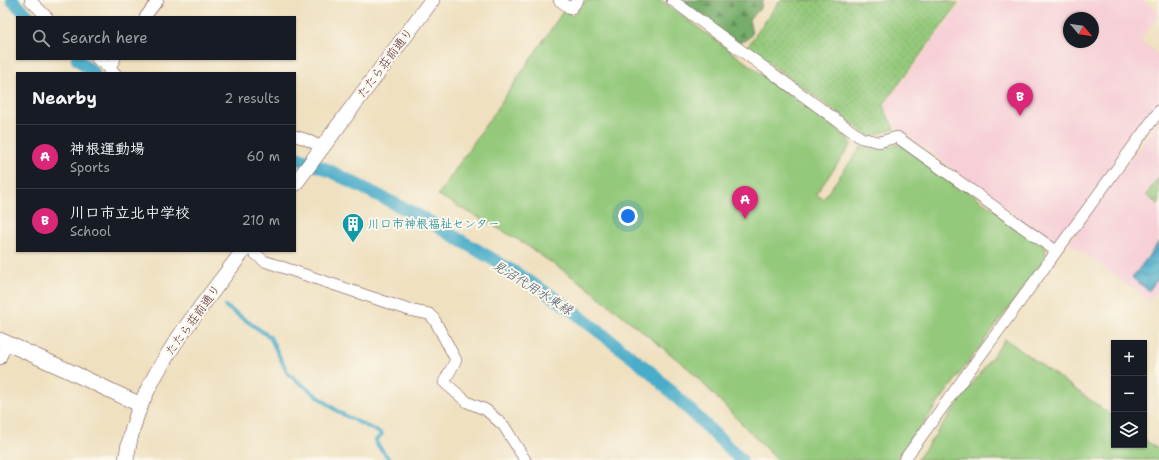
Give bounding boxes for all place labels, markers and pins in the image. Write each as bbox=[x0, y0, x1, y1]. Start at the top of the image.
pin: B bbox=[1007, 83, 1033, 116]
pin: A bbox=[732, 186, 758, 219]
building icon: 川口市神根福祉センター bbox=[340, 211, 366, 244]
place label: 川口市神根福祉センター bbox=[368, 216, 500, 232]

